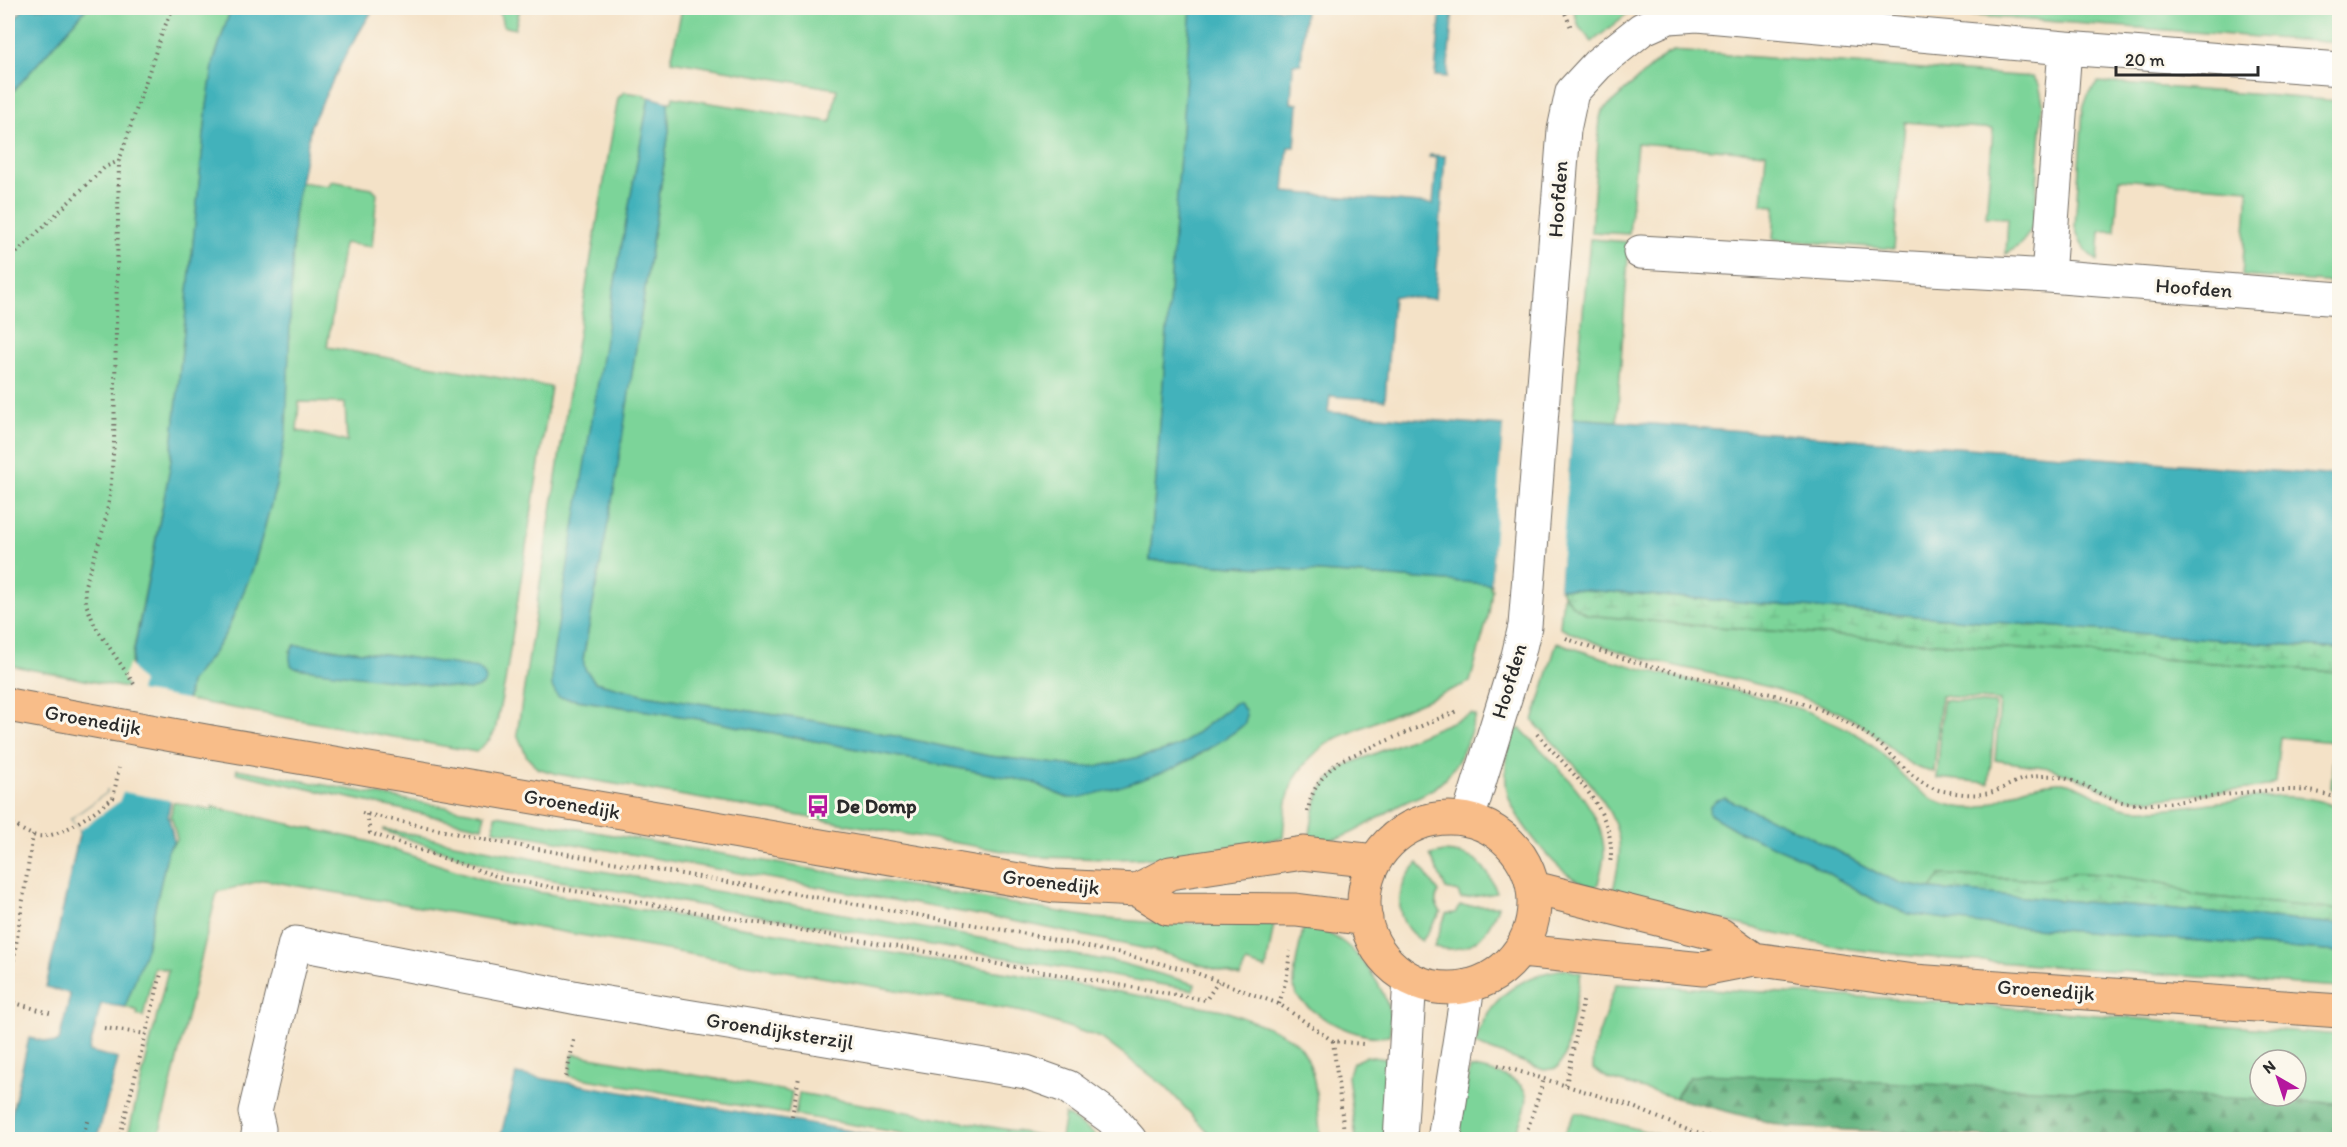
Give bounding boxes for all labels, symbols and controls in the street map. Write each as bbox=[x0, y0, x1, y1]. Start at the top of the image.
scale bar bbox=[2116, 39, 2258, 77]
text: 20 m bbox=[2125, 49, 2165, 71]
street label: Hoofden bbox=[1542, 160, 1573, 238]
street label: Hoofden bbox=[2155, 272, 2233, 303]
street label: Hoofden bbox=[1485, 640, 1532, 721]
street label: Groenedijk bbox=[43, 699, 144, 740]
street label: Groenedijk bbox=[522, 783, 623, 824]
bus stop icon: De Domp bbox=[805, 793, 831, 819]
place label: De Domp bbox=[836, 793, 917, 819]
street label: Groenedijk bbox=[1001, 863, 1101, 900]
street label: Groenedijk bbox=[1996, 974, 2096, 1005]
street label: Groendijksterzijl bbox=[705, 1007, 856, 1055]
north arrow bbox=[2248, 1048, 2308, 1108]
text: N bbox=[2259, 1056, 2279, 1078]

